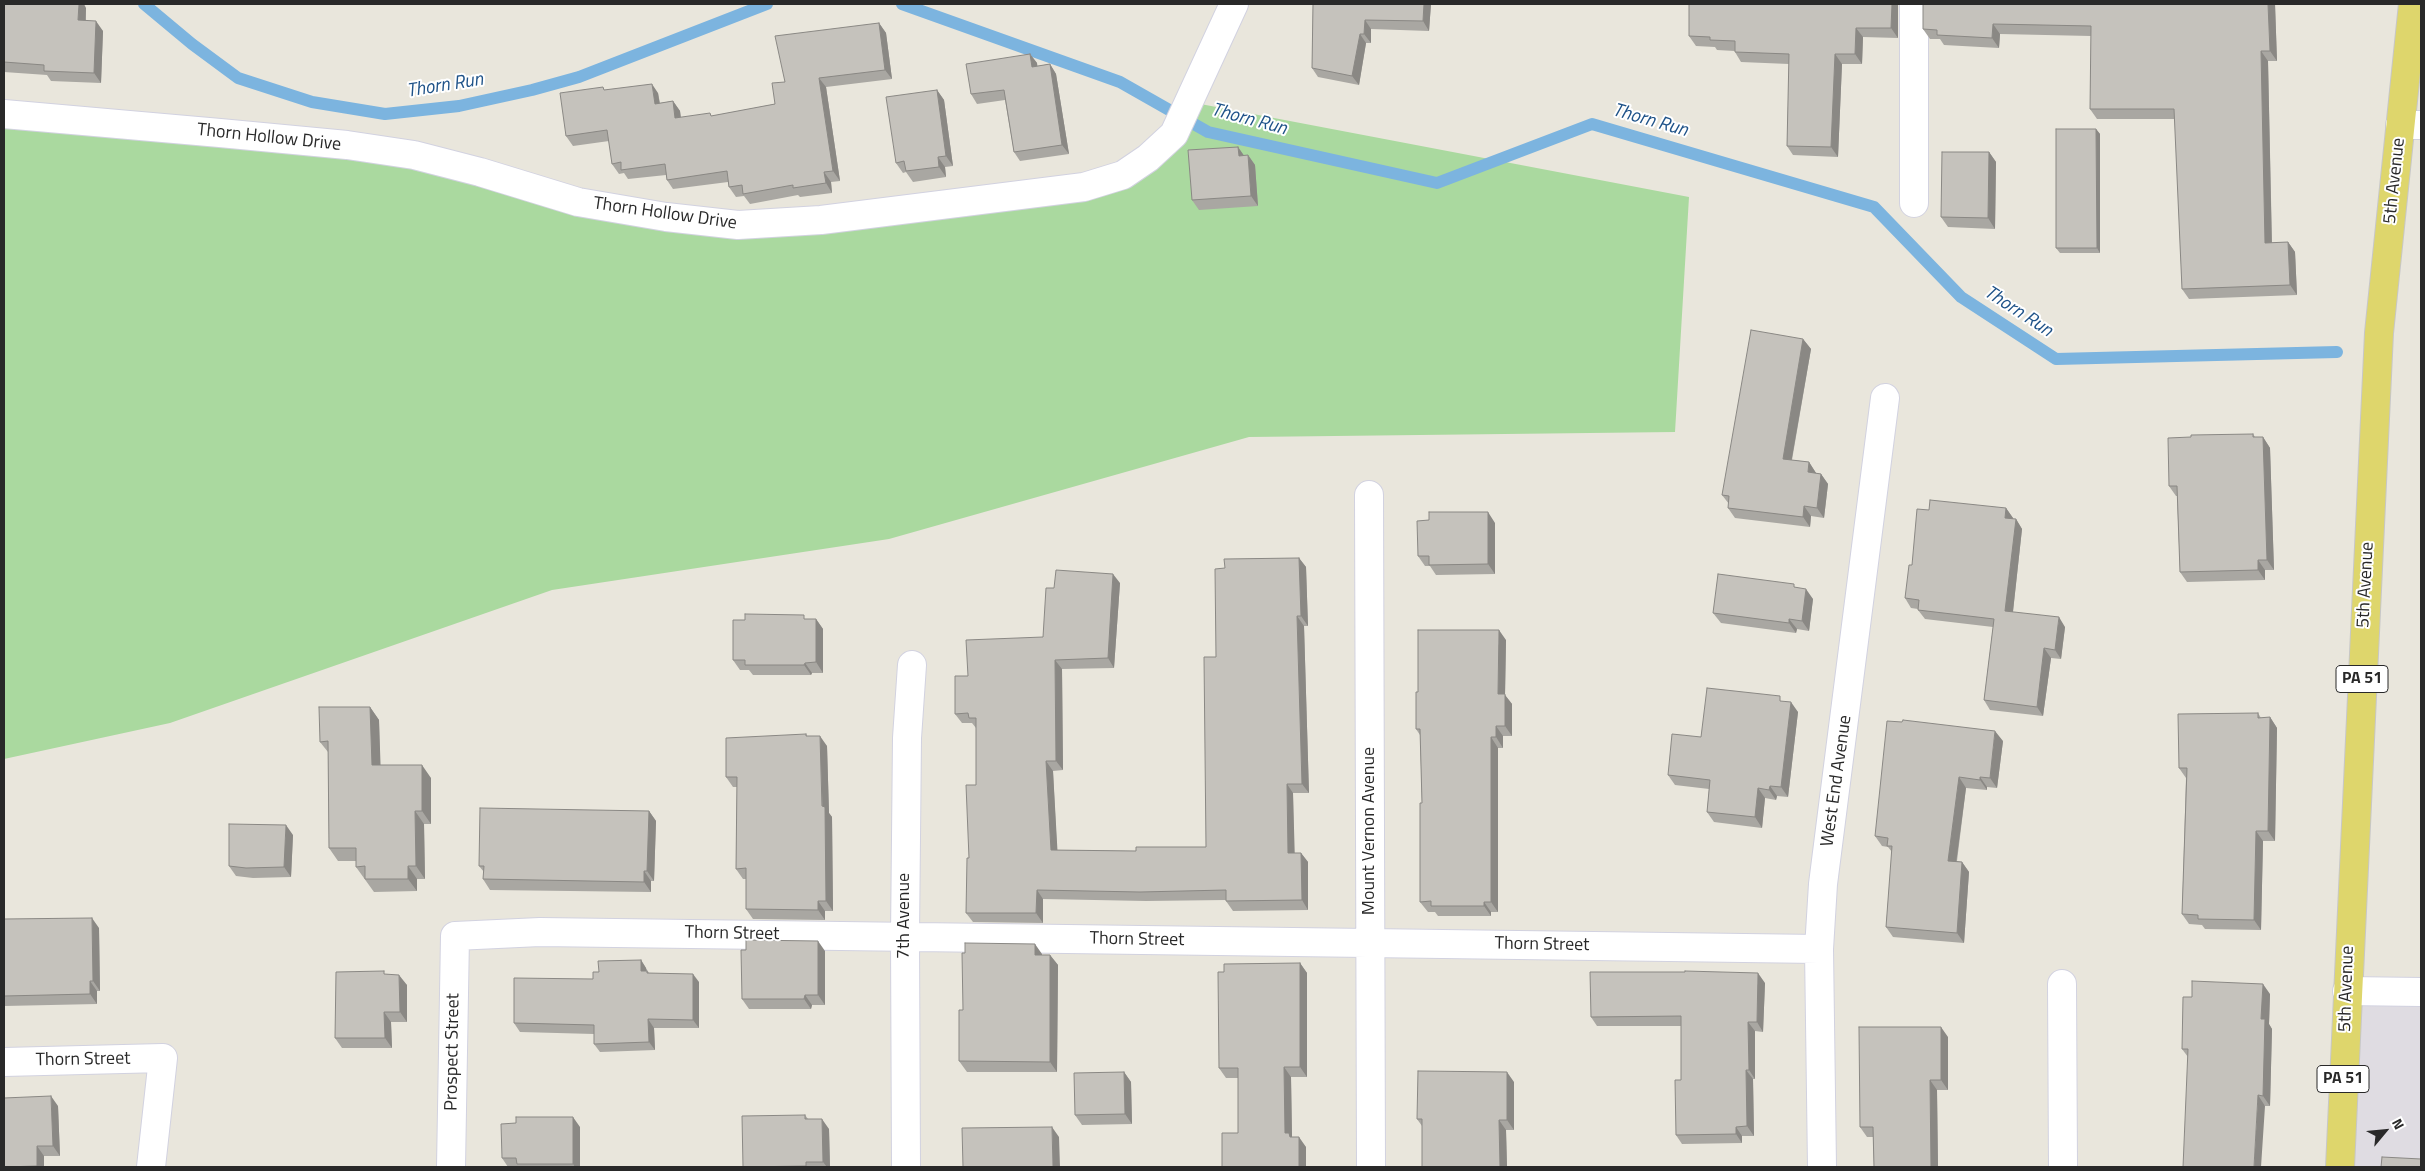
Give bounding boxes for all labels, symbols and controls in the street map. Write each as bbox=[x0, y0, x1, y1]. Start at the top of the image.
water label: Thorn Run bbox=[405, 69, 485, 103]
water label: Thorn Run bbox=[1209, 99, 1289, 141]
water label: Thorn Run bbox=[1610, 99, 1690, 143]
street label: Thorn Hollow Drive bbox=[196, 120, 342, 156]
street label: 5th Avenue bbox=[2380, 137, 2410, 225]
street label: Thorn Hollow Drive bbox=[592, 193, 738, 235]
water label: Thorn Run bbox=[1979, 281, 2057, 343]
street label: 5th Avenue bbox=[2353, 541, 2379, 629]
road number: PA 51 bbox=[2336, 666, 2388, 692]
street label: West End Avenue bbox=[1817, 714, 1857, 848]
street label: Mount Vernon Avenue bbox=[1359, 747, 1381, 915]
street label: 7th Avenue bbox=[894, 873, 916, 959]
street label: Thorn Street bbox=[684, 922, 780, 946]
street label: Thorn Street bbox=[1089, 928, 1185, 952]
street label: Thorn Street bbox=[1494, 933, 1590, 957]
street label: 5th Avenue bbox=[2335, 945, 2359, 1033]
street label: Prospect Street bbox=[441, 993, 465, 1111]
street label: Thorn Street bbox=[35, 1048, 131, 1072]
road number: PA 51 bbox=[2317, 1066, 2369, 1092]
north arrow bbox=[2360, 1106, 2410, 1156]
text: N bbox=[2387, 1115, 2410, 1133]

